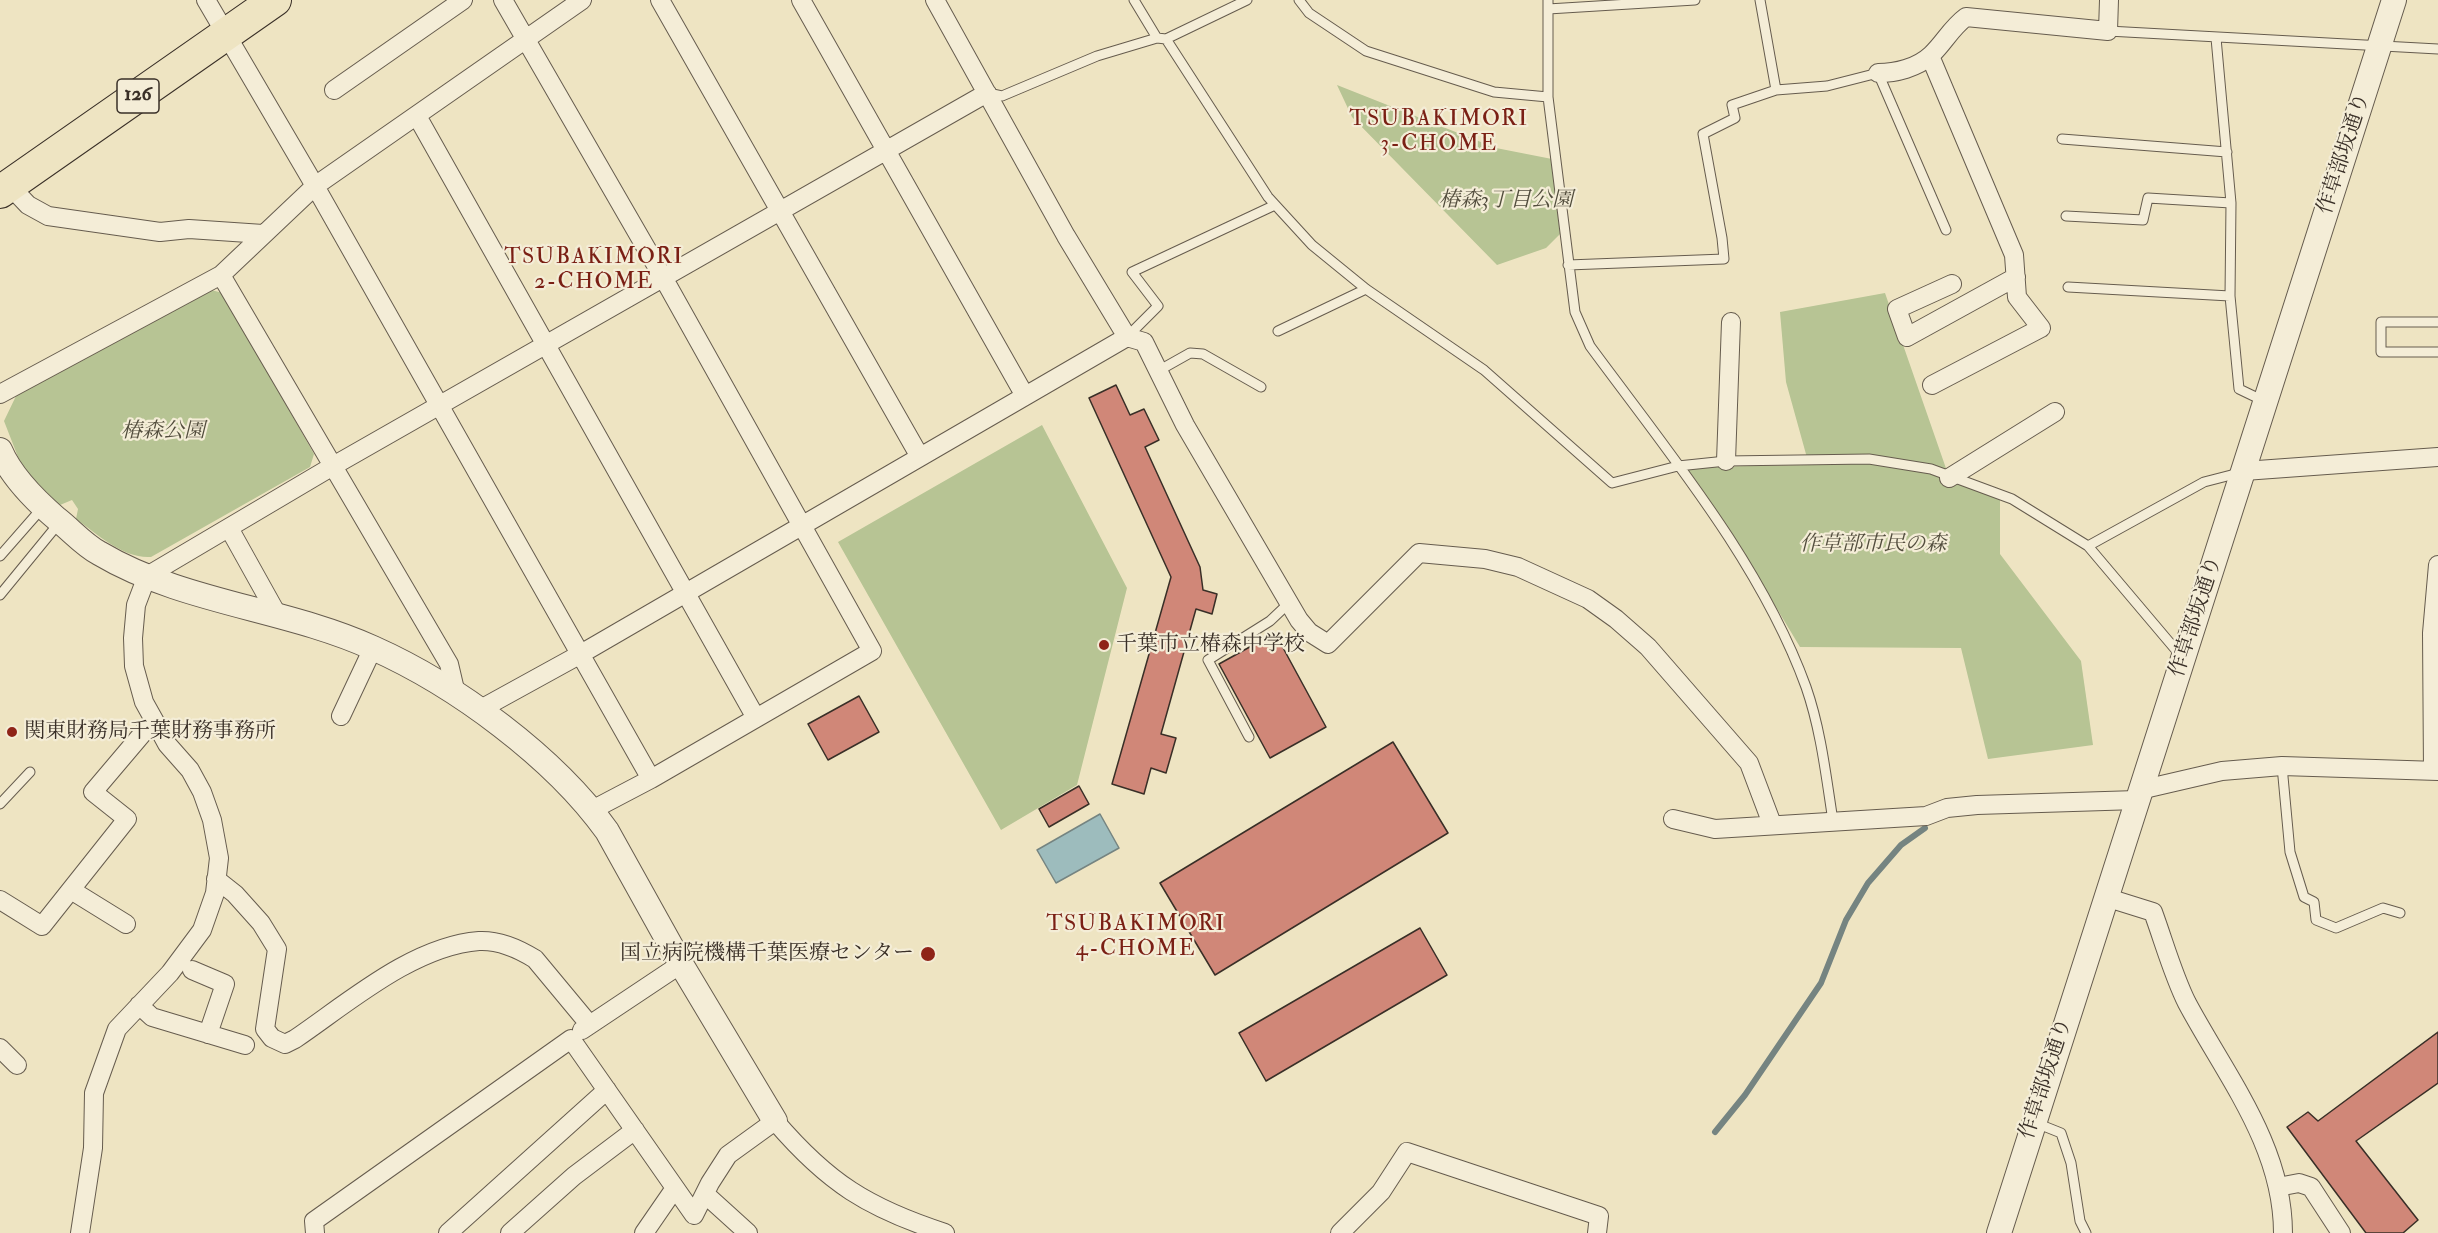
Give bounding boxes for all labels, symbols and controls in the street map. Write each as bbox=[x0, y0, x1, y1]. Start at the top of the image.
road number: 126 bbox=[117, 79, 159, 113]
street label: 作草部坂通り bbox=[2314, 90, 2376, 218]
district label: TSUBAKIMORI 3-CHOME bbox=[1349, 107, 1529, 158]
park label: 椿森3丁目公園 bbox=[1439, 188, 1573, 214]
district label: TSUBAKIMORI 2-CHOME bbox=[504, 245, 684, 296]
park label: 椿森公園 bbox=[121, 419, 205, 445]
park label: 作草部市民の森 bbox=[1800, 532, 1946, 558]
street label: 作草部坂通り bbox=[2166, 553, 2228, 681]
place label: 千葉市立椿森中学校 bbox=[1116, 632, 1305, 658]
marker: 千葉市立椿森中学校 bbox=[1097, 638, 1111, 652]
place label: 関東財務局千葉財務事務所 bbox=[24, 719, 276, 745]
marker: 関東財務局千葉財務事務所 bbox=[5, 725, 19, 739]
district label: TSUBAKIMORI 4-CHOME bbox=[1046, 912, 1226, 963]
place label: 国立病院機構千葉医療センター bbox=[620, 941, 914, 967]
marker: 国立病院機構千葉医療センター bbox=[919, 945, 937, 963]
street label: 作草部坂通り bbox=[2016, 1015, 2078, 1143]

